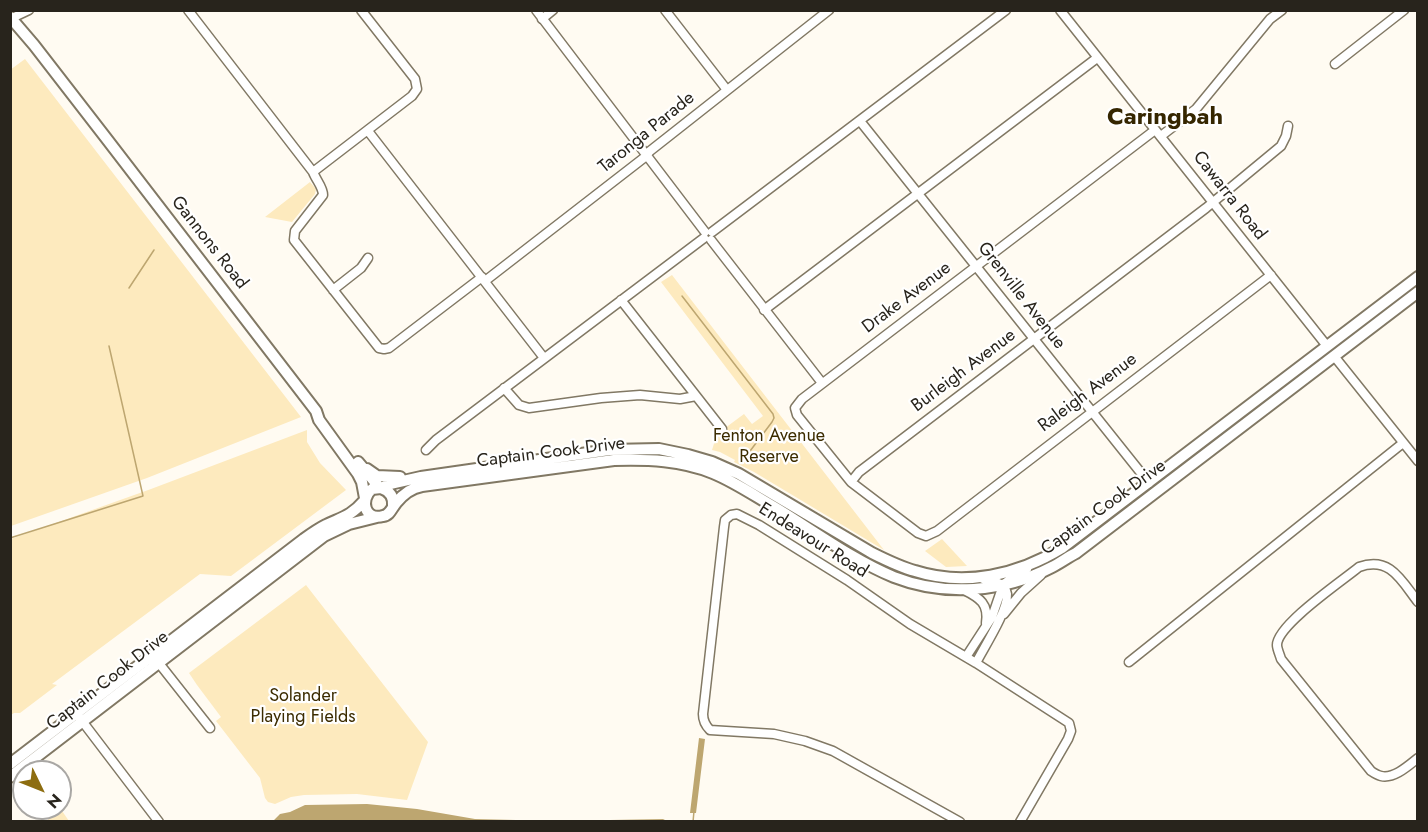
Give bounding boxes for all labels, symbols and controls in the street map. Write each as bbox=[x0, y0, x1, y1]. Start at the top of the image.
street label: Taronga Parade bbox=[595, 88, 699, 178]
district label: Caringbah bbox=[1107, 104, 1223, 132]
street label: Cawarra Road bbox=[1188, 147, 1270, 245]
street label: Gannons Road bbox=[166, 192, 252, 294]
street label: Grenville Avenue bbox=[972, 238, 1070, 354]
street label: Drake Avenue bbox=[858, 258, 956, 338]
street label: Burleigh Avenue bbox=[908, 325, 1020, 417]
street label: Raleigh Avenue bbox=[1034, 349, 1142, 437]
park label: Fenton Avenue Reserve bbox=[713, 426, 825, 468]
street label: Captain Cook Drive bbox=[476, 433, 626, 473]
street label: Captain Cook Drive bbox=[1037, 455, 1171, 561]
street label: Endeavour Road bbox=[754, 499, 872, 583]
street label: Captain Cook Drive bbox=[43, 627, 173, 735]
park label: Solander Playing Fields bbox=[251, 686, 355, 728]
north arrow bbox=[12, 760, 72, 820]
text: N bbox=[41, 789, 67, 814]

